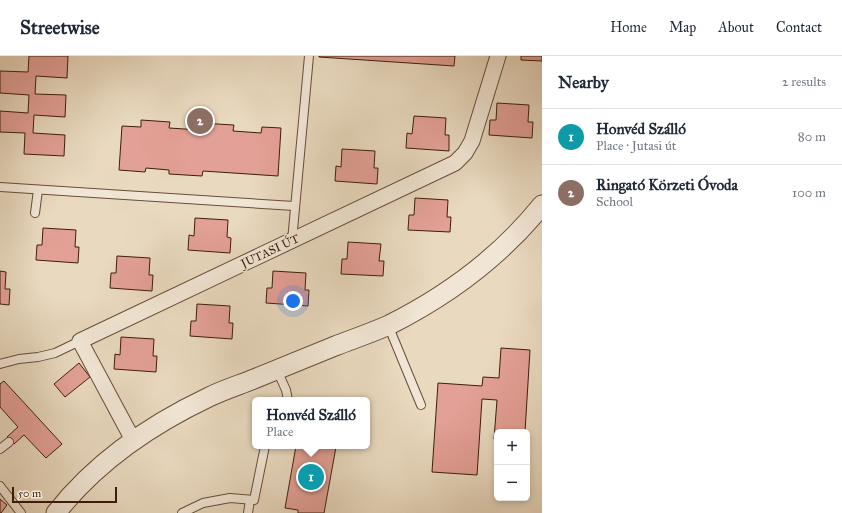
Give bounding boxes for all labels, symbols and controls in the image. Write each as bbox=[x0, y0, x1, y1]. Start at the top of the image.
text: Streetwise bbox=[20, 16, 100, 39]
text: Home bbox=[610, 19, 647, 36]
text: Map bbox=[669, 19, 696, 36]
text: About bbox=[718, 19, 754, 36]
text: Contact bbox=[776, 19, 822, 36]
text: Nearby bbox=[558, 72, 609, 93]
text: 2 results bbox=[782, 74, 826, 90]
pin: 2 bbox=[187, 106, 213, 136]
text: Honvéd Szálló bbox=[596, 120, 686, 138]
text: 1 bbox=[568, 129, 574, 145]
text: 80 m bbox=[798, 129, 826, 145]
text: Place · Jutasi út bbox=[596, 138, 676, 154]
text: Ringató Körzeti Óvoda bbox=[596, 176, 738, 194]
text: 2 bbox=[568, 185, 574, 201]
text: 100 m bbox=[792, 185, 826, 201]
text: School bbox=[596, 194, 633, 210]
street label: JUTASI ÚT bbox=[236, 230, 302, 272]
your location bbox=[283, 291, 303, 311]
popup bbox=[252, 397, 370, 449]
text: Honvéd Szálló bbox=[266, 406, 356, 424]
text: Place bbox=[266, 424, 293, 440]
map controls bbox=[494, 429, 530, 501]
button: + bbox=[494, 429, 530, 465]
pin: 1 bbox=[298, 462, 324, 492]
button: − bbox=[494, 465, 530, 501]
scale bar bbox=[12, 485, 117, 504]
text: 50 m bbox=[18, 487, 41, 500]

